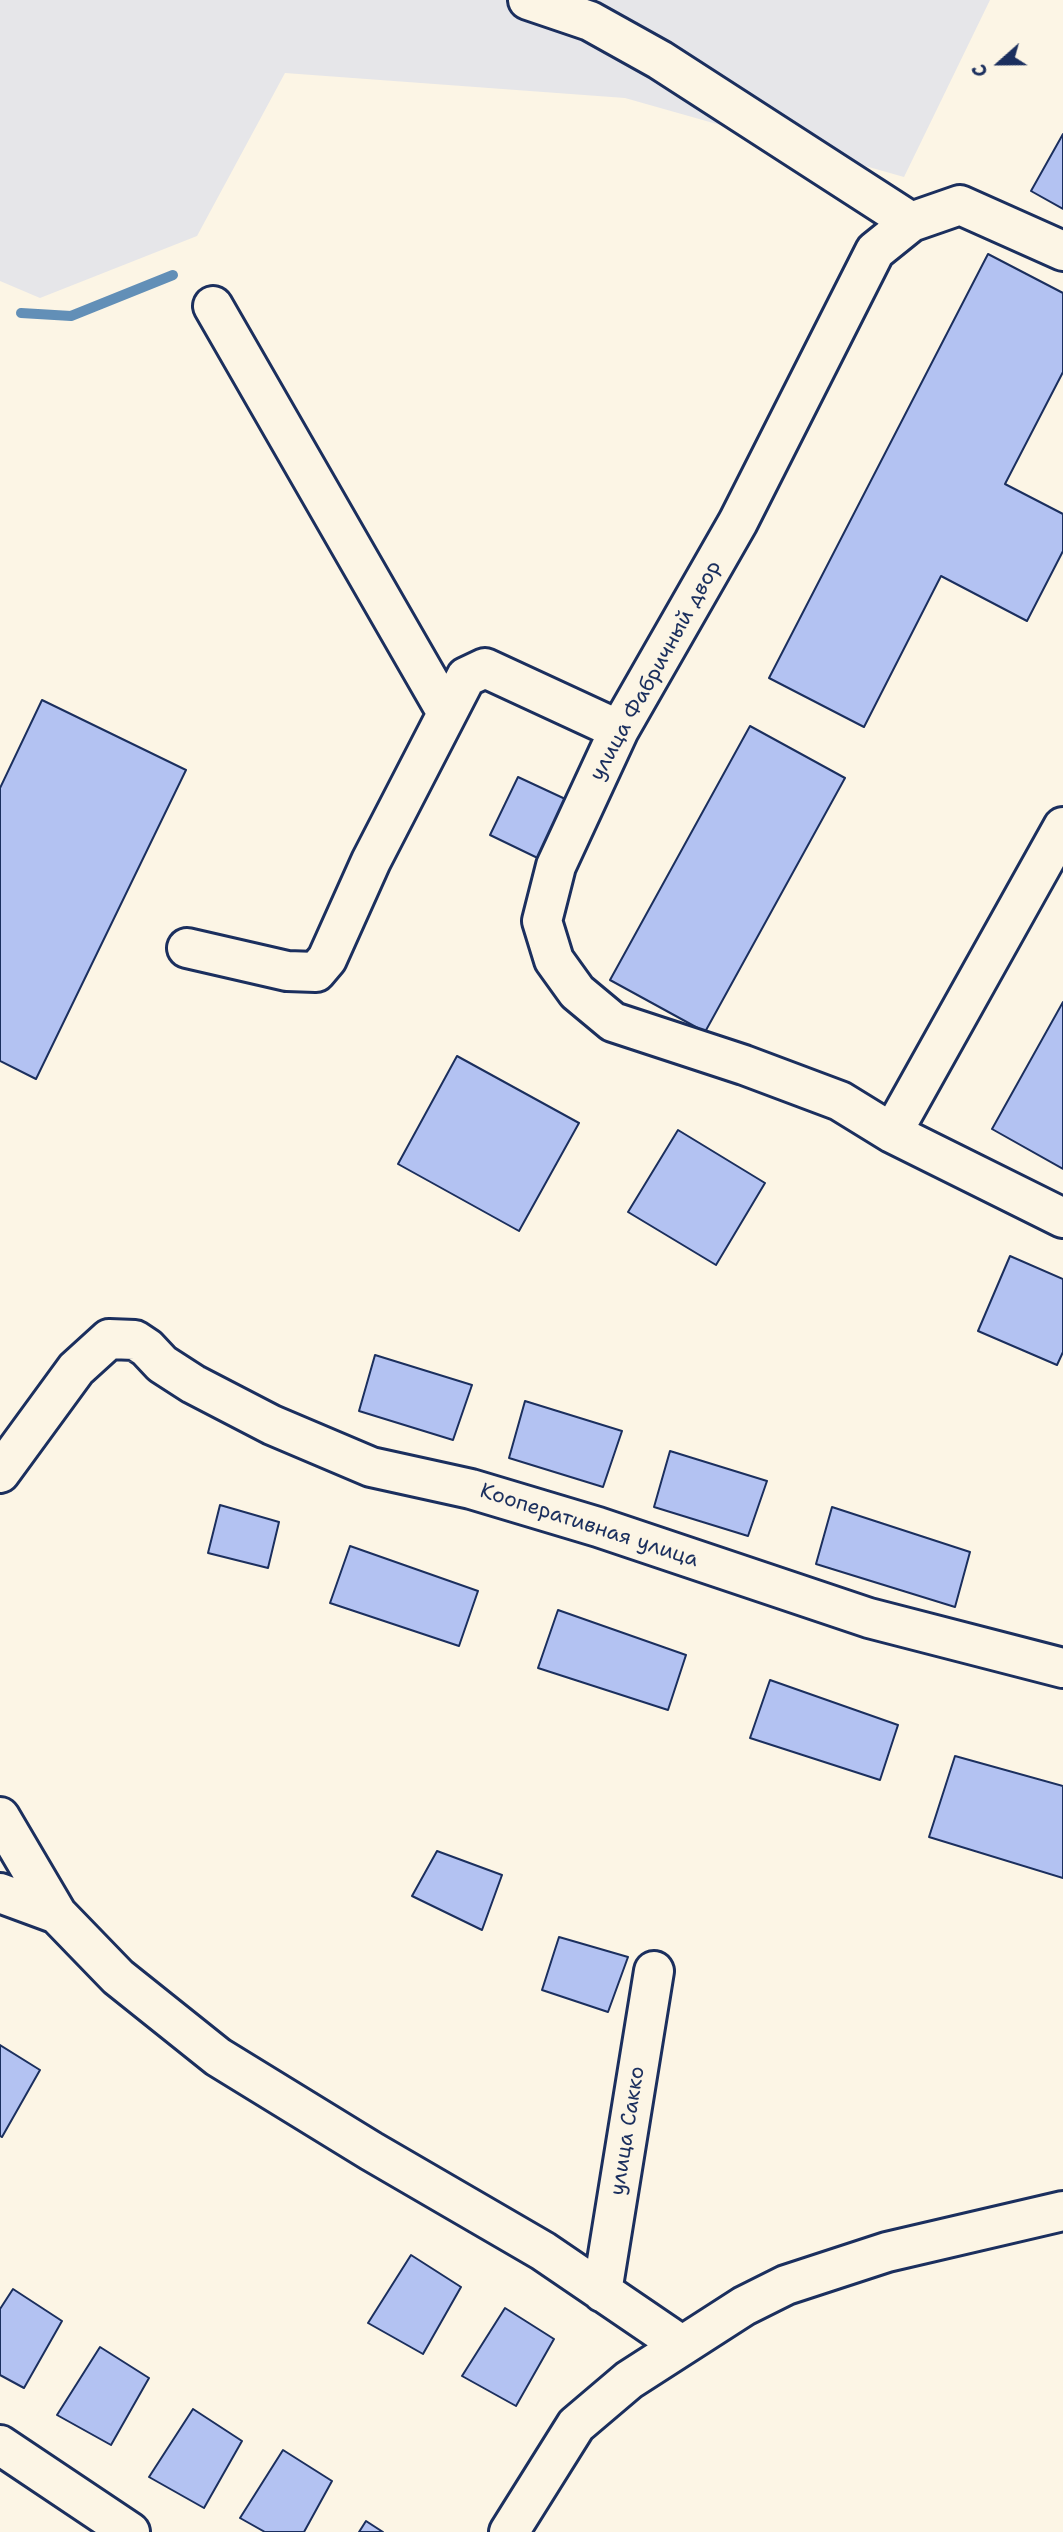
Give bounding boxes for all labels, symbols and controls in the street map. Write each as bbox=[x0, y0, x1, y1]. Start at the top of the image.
north arrow bbox=[965, 28, 1035, 98]
text: С bbox=[966, 61, 994, 81]
street label: улица Фабричный двор bbox=[585, 557, 727, 785]
street label: Кооперативная улица bbox=[477, 1479, 701, 1573]
street label: улица Сакко bbox=[605, 2065, 651, 2197]

